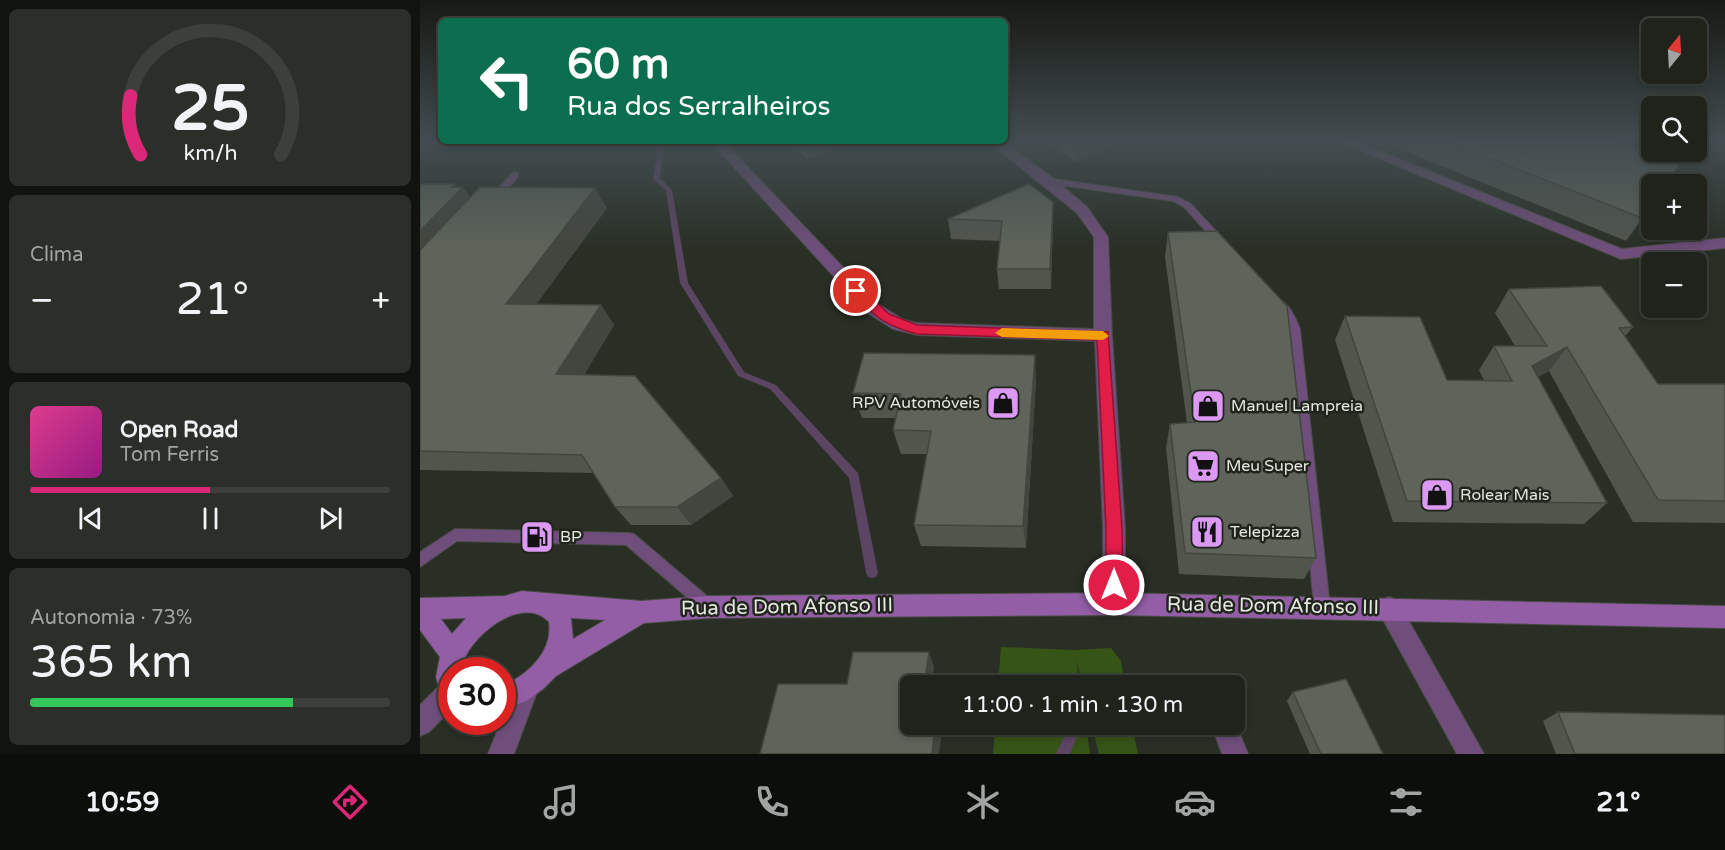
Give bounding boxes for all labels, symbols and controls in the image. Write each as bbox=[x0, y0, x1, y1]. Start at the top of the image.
north arrow bbox=[1641, 18, 1707, 84]
map controls bbox=[1641, 18, 1707, 318]
text: 60 m bbox=[567, 39, 669, 90]
icon: left bbox=[468, 42, 546, 120]
text: 25 bbox=[171, 72, 249, 147]
text: Rua dos Serralheiros bbox=[567, 90, 831, 123]
button: search bbox=[1641, 96, 1707, 162]
text: km/h bbox=[183, 140, 237, 166]
button: + bbox=[1641, 174, 1707, 240]
text: Clima bbox=[30, 243, 83, 267]
button: − bbox=[1641, 252, 1707, 318]
pin bbox=[830, 265, 881, 316]
text: 21° bbox=[176, 273, 249, 327]
icon: arrive bbox=[839, 274, 872, 307]
text: − bbox=[30, 281, 54, 320]
text: + bbox=[371, 281, 390, 320]
shop icon: RPV Automóveis bbox=[985, 385, 1021, 421]
shop icon: Manuel Lampreia bbox=[1190, 388, 1226, 424]
place label: RPV Automóveis bbox=[852, 393, 980, 413]
place label: Manuel Lampreia bbox=[1231, 396, 1363, 416]
text: Open Road bbox=[120, 417, 238, 443]
text: Tom Ferris bbox=[120, 443, 219, 467]
supermarket icon: Meu Super bbox=[1185, 448, 1221, 484]
place label: Meu Super bbox=[1226, 456, 1310, 476]
shop icon: Rolear Mais bbox=[1419, 477, 1455, 513]
place label: Rolear Mais bbox=[1460, 485, 1550, 505]
icon: previous bbox=[74, 502, 107, 535]
icon: pause bbox=[194, 502, 227, 535]
icon: next bbox=[314, 502, 347, 535]
restaurant icon: Telepizza bbox=[1189, 514, 1225, 550]
fuel station icon: BP bbox=[519, 519, 555, 555]
place label: Telepizza bbox=[1230, 522, 1300, 542]
place label: BP bbox=[560, 527, 582, 547]
position arrow bbox=[1082, 553, 1146, 617]
street label: Rua de Dom Afonso III bbox=[1167, 592, 1379, 620]
street label: Rua de Dom Afonso III bbox=[681, 593, 893, 621]
text: Autonomia · 73% bbox=[30, 606, 192, 630]
text: 365 km bbox=[30, 636, 192, 690]
speed limit sign: 30 bbox=[438, 657, 516, 735]
text: 11:00 · 1 min · 130 m bbox=[962, 692, 1183, 718]
icon: directions bbox=[329, 781, 371, 823]
icon: music bbox=[540, 781, 582, 823]
icon: phone bbox=[751, 781, 793, 823]
icon: climate bbox=[962, 781, 1004, 823]
icon: car bbox=[1174, 781, 1216, 823]
icon: filters bbox=[1385, 781, 1427, 823]
text: 10:59 bbox=[85, 786, 159, 819]
text: 21° bbox=[1596, 786, 1640, 819]

